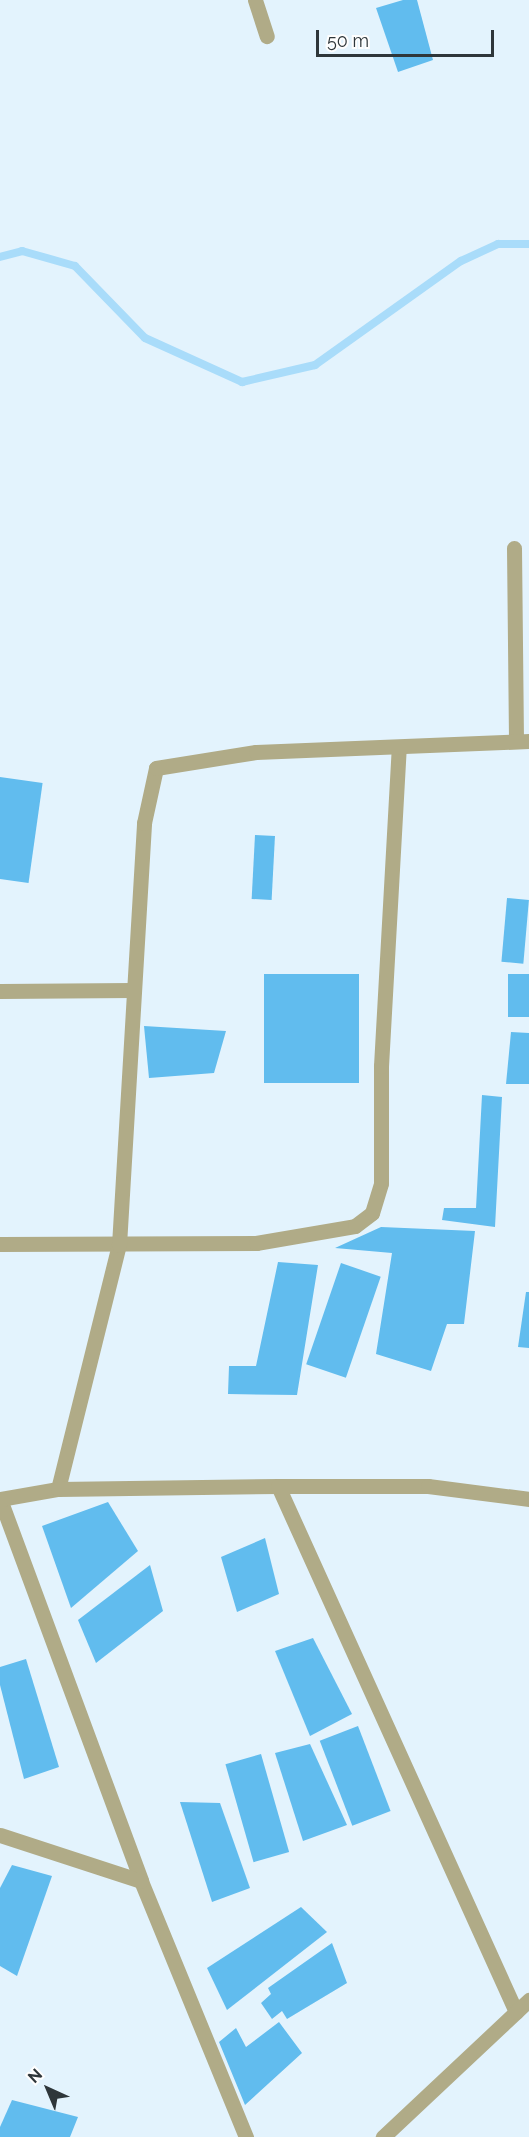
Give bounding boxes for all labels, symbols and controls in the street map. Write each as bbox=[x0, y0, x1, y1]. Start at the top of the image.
scale bar bbox=[319, 18, 498, 56]
text: 50 m bbox=[327, 30, 369, 51]
north arrow bbox=[18, 2059, 78, 2119]
text: N bbox=[24, 2065, 46, 2087]

